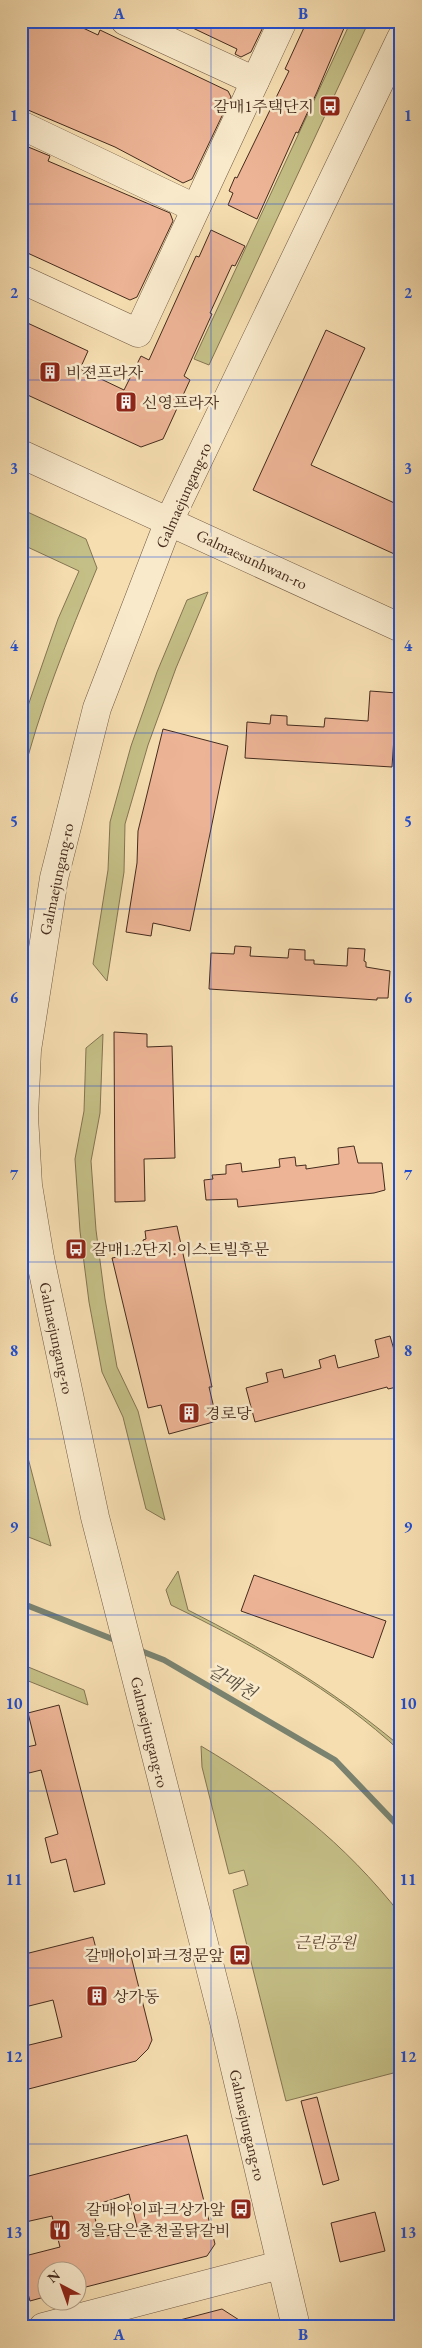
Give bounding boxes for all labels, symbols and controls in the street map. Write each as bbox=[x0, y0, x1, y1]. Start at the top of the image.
text: A bbox=[112, 3, 125, 24]
text: B bbox=[298, 3, 308, 24]
bus stop icon: 갈매1주택단지 bbox=[318, 94, 342, 118]
place label: 갈매1주택단지 bbox=[214, 96, 314, 117]
text: 1 bbox=[10, 105, 18, 126]
text: 1 bbox=[404, 105, 412, 126]
text: 2 bbox=[10, 282, 19, 303]
text: 2 bbox=[404, 282, 413, 303]
building icon: 비젼프라자 bbox=[38, 360, 62, 384]
place label: 비젼프라자 bbox=[66, 362, 144, 383]
building icon: 신영프라자 bbox=[114, 390, 138, 414]
place label: 신영프라자 bbox=[142, 392, 220, 413]
street label: Galmaejungang-ro bbox=[151, 439, 216, 551]
text: 3 bbox=[10, 458, 18, 479]
text: 3 bbox=[404, 458, 412, 479]
street label: Galmaesunhwan-ro bbox=[193, 525, 311, 594]
text: 4 bbox=[10, 635, 19, 656]
text: 4 bbox=[404, 635, 413, 656]
text: 5 bbox=[10, 811, 18, 832]
text: 5 bbox=[404, 811, 412, 832]
street label: Galmaejungang-ro bbox=[34, 821, 79, 937]
text: 6 bbox=[10, 987, 19, 1008]
text: 6 bbox=[404, 987, 413, 1008]
text: 7 bbox=[10, 1164, 19, 1185]
text: 7 bbox=[404, 1164, 413, 1185]
bus stop icon: 갈매1.2단지.이스트빌후문 bbox=[64, 1237, 88, 1261]
place label: 갈매1.2단지.이스트빌후문 bbox=[92, 1239, 270, 1260]
street label: Galmaejungang-ro bbox=[34, 1280, 79, 1396]
text: 8 bbox=[10, 1340, 18, 1361]
text: 8 bbox=[404, 1340, 412, 1361]
building icon: 경로당 bbox=[177, 1401, 201, 1425]
place label: 경로당 bbox=[205, 1403, 252, 1424]
text: 9 bbox=[10, 1516, 19, 1537]
text: 9 bbox=[404, 1516, 413, 1537]
water label: 갈매천 bbox=[204, 1659, 262, 1705]
street label: Galmaejungang-ro bbox=[126, 1674, 173, 1790]
text: 10 bbox=[6, 1693, 23, 1714]
text: 10 bbox=[400, 1693, 417, 1714]
text: 11 bbox=[6, 1869, 22, 1890]
text: 11 bbox=[400, 1869, 416, 1890]
park label: 근린공원 bbox=[294, 1932, 357, 1953]
bus stop icon: 갈매아이파크정문앞 bbox=[228, 1943, 252, 1967]
place label: 갈매아이파크정문앞 bbox=[85, 1945, 225, 1966]
building icon: 상가동 bbox=[85, 1984, 109, 2008]
place label: 상가동 bbox=[113, 1986, 160, 2007]
text: 12 bbox=[6, 2046, 23, 2067]
text: 12 bbox=[400, 2046, 417, 2067]
street label: Galmaejungang-ro bbox=[224, 2067, 271, 2183]
bus stop icon: 갈매아이파크상가앞 bbox=[229, 2197, 253, 2221]
place label: 갈매아이파크상가앞 bbox=[86, 2199, 226, 2220]
restaurant icon: 정을담은춘천골닭갈비 bbox=[48, 2218, 72, 2242]
place label: 정을담은춘천골닭갈비 bbox=[76, 2220, 231, 2241]
text: 13 bbox=[6, 2222, 22, 2243]
text: 13 bbox=[400, 2222, 416, 2243]
north arrow bbox=[38, 2260, 88, 2310]
text: N bbox=[43, 2265, 64, 2287]
text: A bbox=[112, 2324, 125, 2345]
text: B bbox=[298, 2324, 308, 2345]

